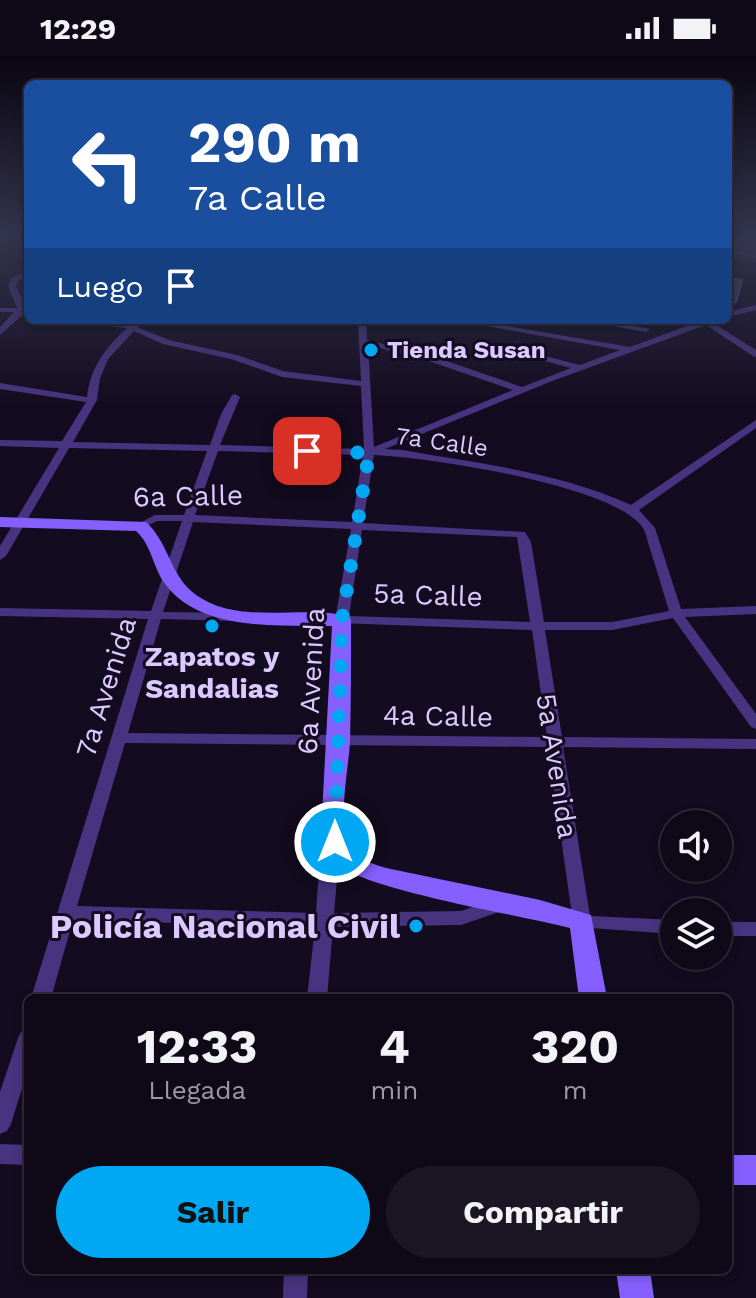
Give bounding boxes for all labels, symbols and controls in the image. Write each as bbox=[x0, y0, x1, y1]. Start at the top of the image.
text: 12:29 bbox=[40, 11, 116, 46]
text: 290 m bbox=[188, 110, 361, 176]
icon: left bbox=[56, 112, 160, 216]
text: 7a Calle bbox=[188, 177, 327, 219]
icon: arrive bbox=[159, 264, 203, 308]
text: Luego bbox=[56, 269, 143, 304]
place label: Tienda Susan bbox=[387, 336, 546, 364]
marker: Tienda Susan bbox=[362, 341, 380, 359]
pin bbox=[273, 417, 341, 485]
street label: 7a Calle bbox=[394, 422, 490, 462]
icon: arrive bbox=[285, 429, 329, 473]
street label: 6a Calle bbox=[133, 479, 243, 513]
street label: 5a Calle bbox=[373, 577, 483, 613]
street label: 6a Avenida bbox=[291, 607, 331, 755]
street label: 7a Avenida bbox=[69, 613, 143, 761]
marker: Zapatos y Sandalias bbox=[203, 617, 221, 635]
place label: Zapatos y Sandalias bbox=[145, 640, 279, 705]
street label: 5a Avenida bbox=[529, 691, 585, 841]
street label: 4a Calle bbox=[383, 699, 493, 733]
position arrow bbox=[293, 800, 377, 884]
map controls bbox=[660, 810, 732, 970]
button: sound bbox=[660, 810, 732, 882]
button: layers bbox=[660, 898, 732, 970]
place label: Policía Nacional Civil bbox=[50, 906, 401, 946]
marker: Policía Nacional Civil bbox=[407, 917, 425, 935]
text: 12:33 bbox=[137, 1018, 258, 1075]
text: 4 bbox=[379, 1018, 410, 1075]
text: 320 bbox=[531, 1018, 619, 1075]
text: Llegada bbox=[148, 1075, 246, 1105]
text: min bbox=[370, 1075, 418, 1105]
text: m bbox=[563, 1075, 587, 1105]
button: Salir bbox=[56, 1166, 370, 1258]
button: Compartir bbox=[386, 1166, 700, 1258]

